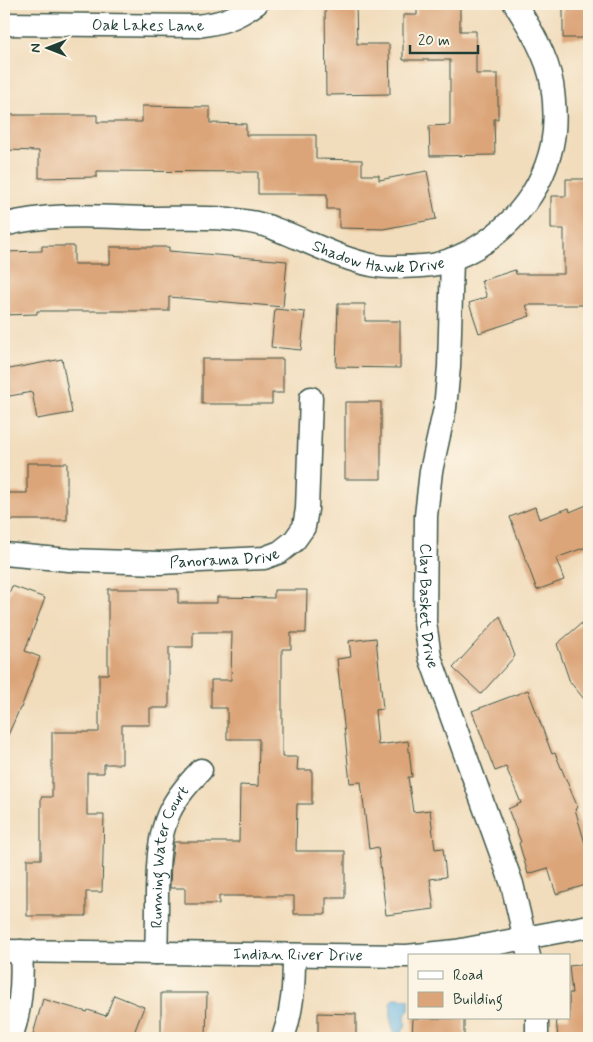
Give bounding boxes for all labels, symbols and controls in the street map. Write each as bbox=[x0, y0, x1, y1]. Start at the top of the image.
street label: Oak Lakes Lane bbox=[92, 14, 206, 37]
north arrow bbox=[22, 22, 72, 72]
scale bar bbox=[410, 22, 478, 54]
text: 20 m bbox=[418, 31, 450, 51]
text: N bbox=[27, 43, 45, 53]
street label: Shadow Hawk Drive bbox=[309, 235, 447, 278]
street label: Panorama Drive bbox=[169, 542, 283, 573]
street label: Clay Basket Drive bbox=[414, 543, 444, 671]
street label: Running Water Court bbox=[146, 781, 194, 929]
street label: Indian River Drive bbox=[233, 943, 363, 966]
legend bbox=[408, 954, 570, 1020]
text: Road bbox=[453, 966, 483, 986]
text: Building bbox=[453, 990, 503, 1011]

